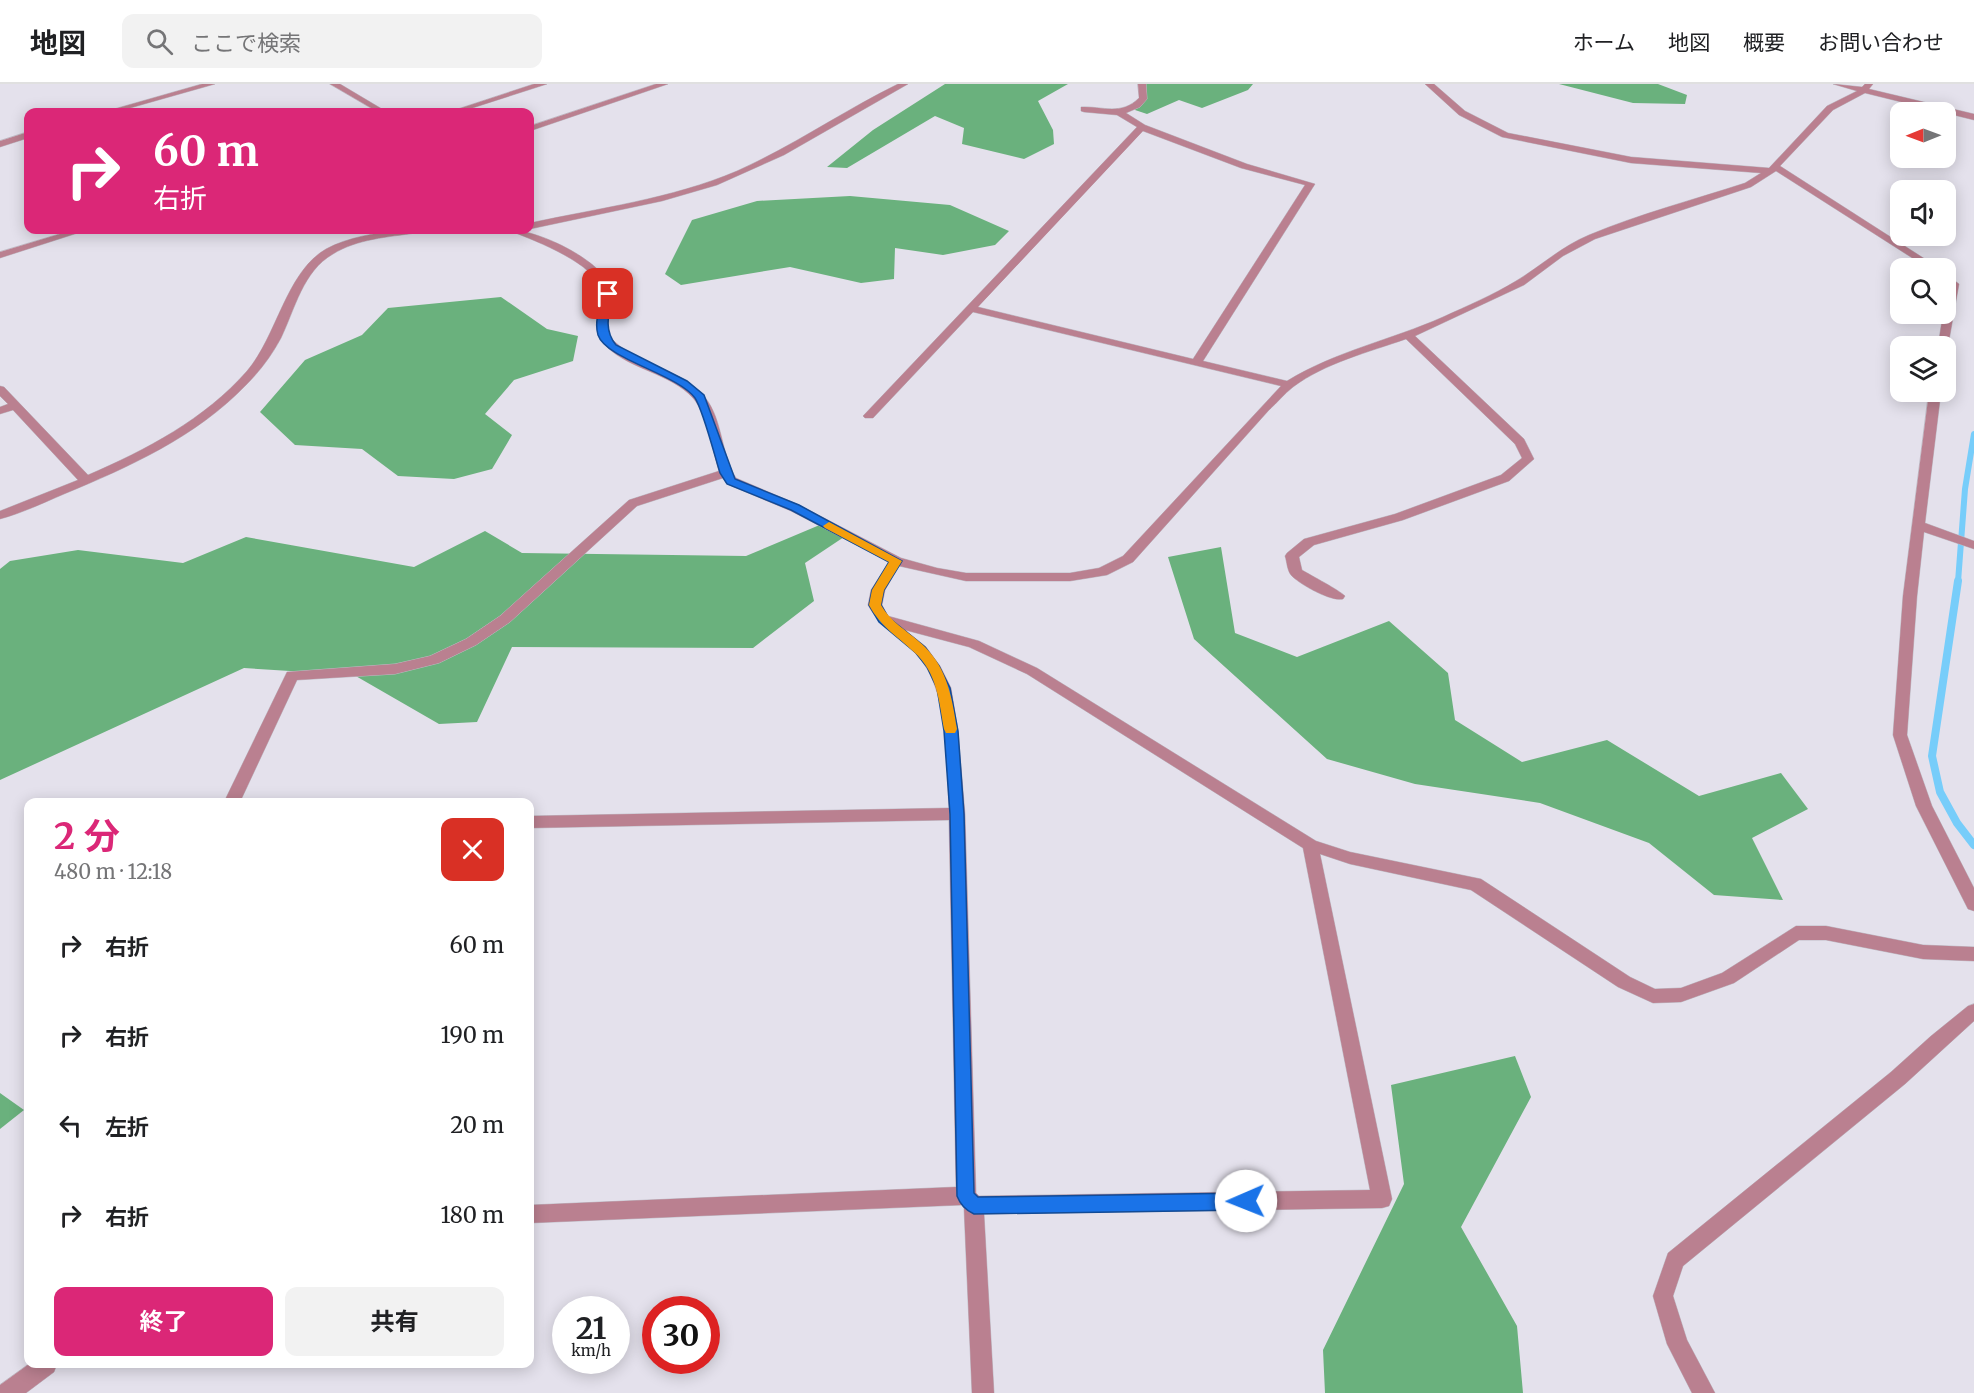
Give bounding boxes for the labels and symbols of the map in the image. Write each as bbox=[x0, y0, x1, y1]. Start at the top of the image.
north arrow bbox=[1890, 102, 1956, 168]
pin bbox=[582, 268, 633, 319]
position arrow bbox=[1214, 1169, 1278, 1233]
speed limit sign: 30 bbox=[642, 1296, 720, 1374]

